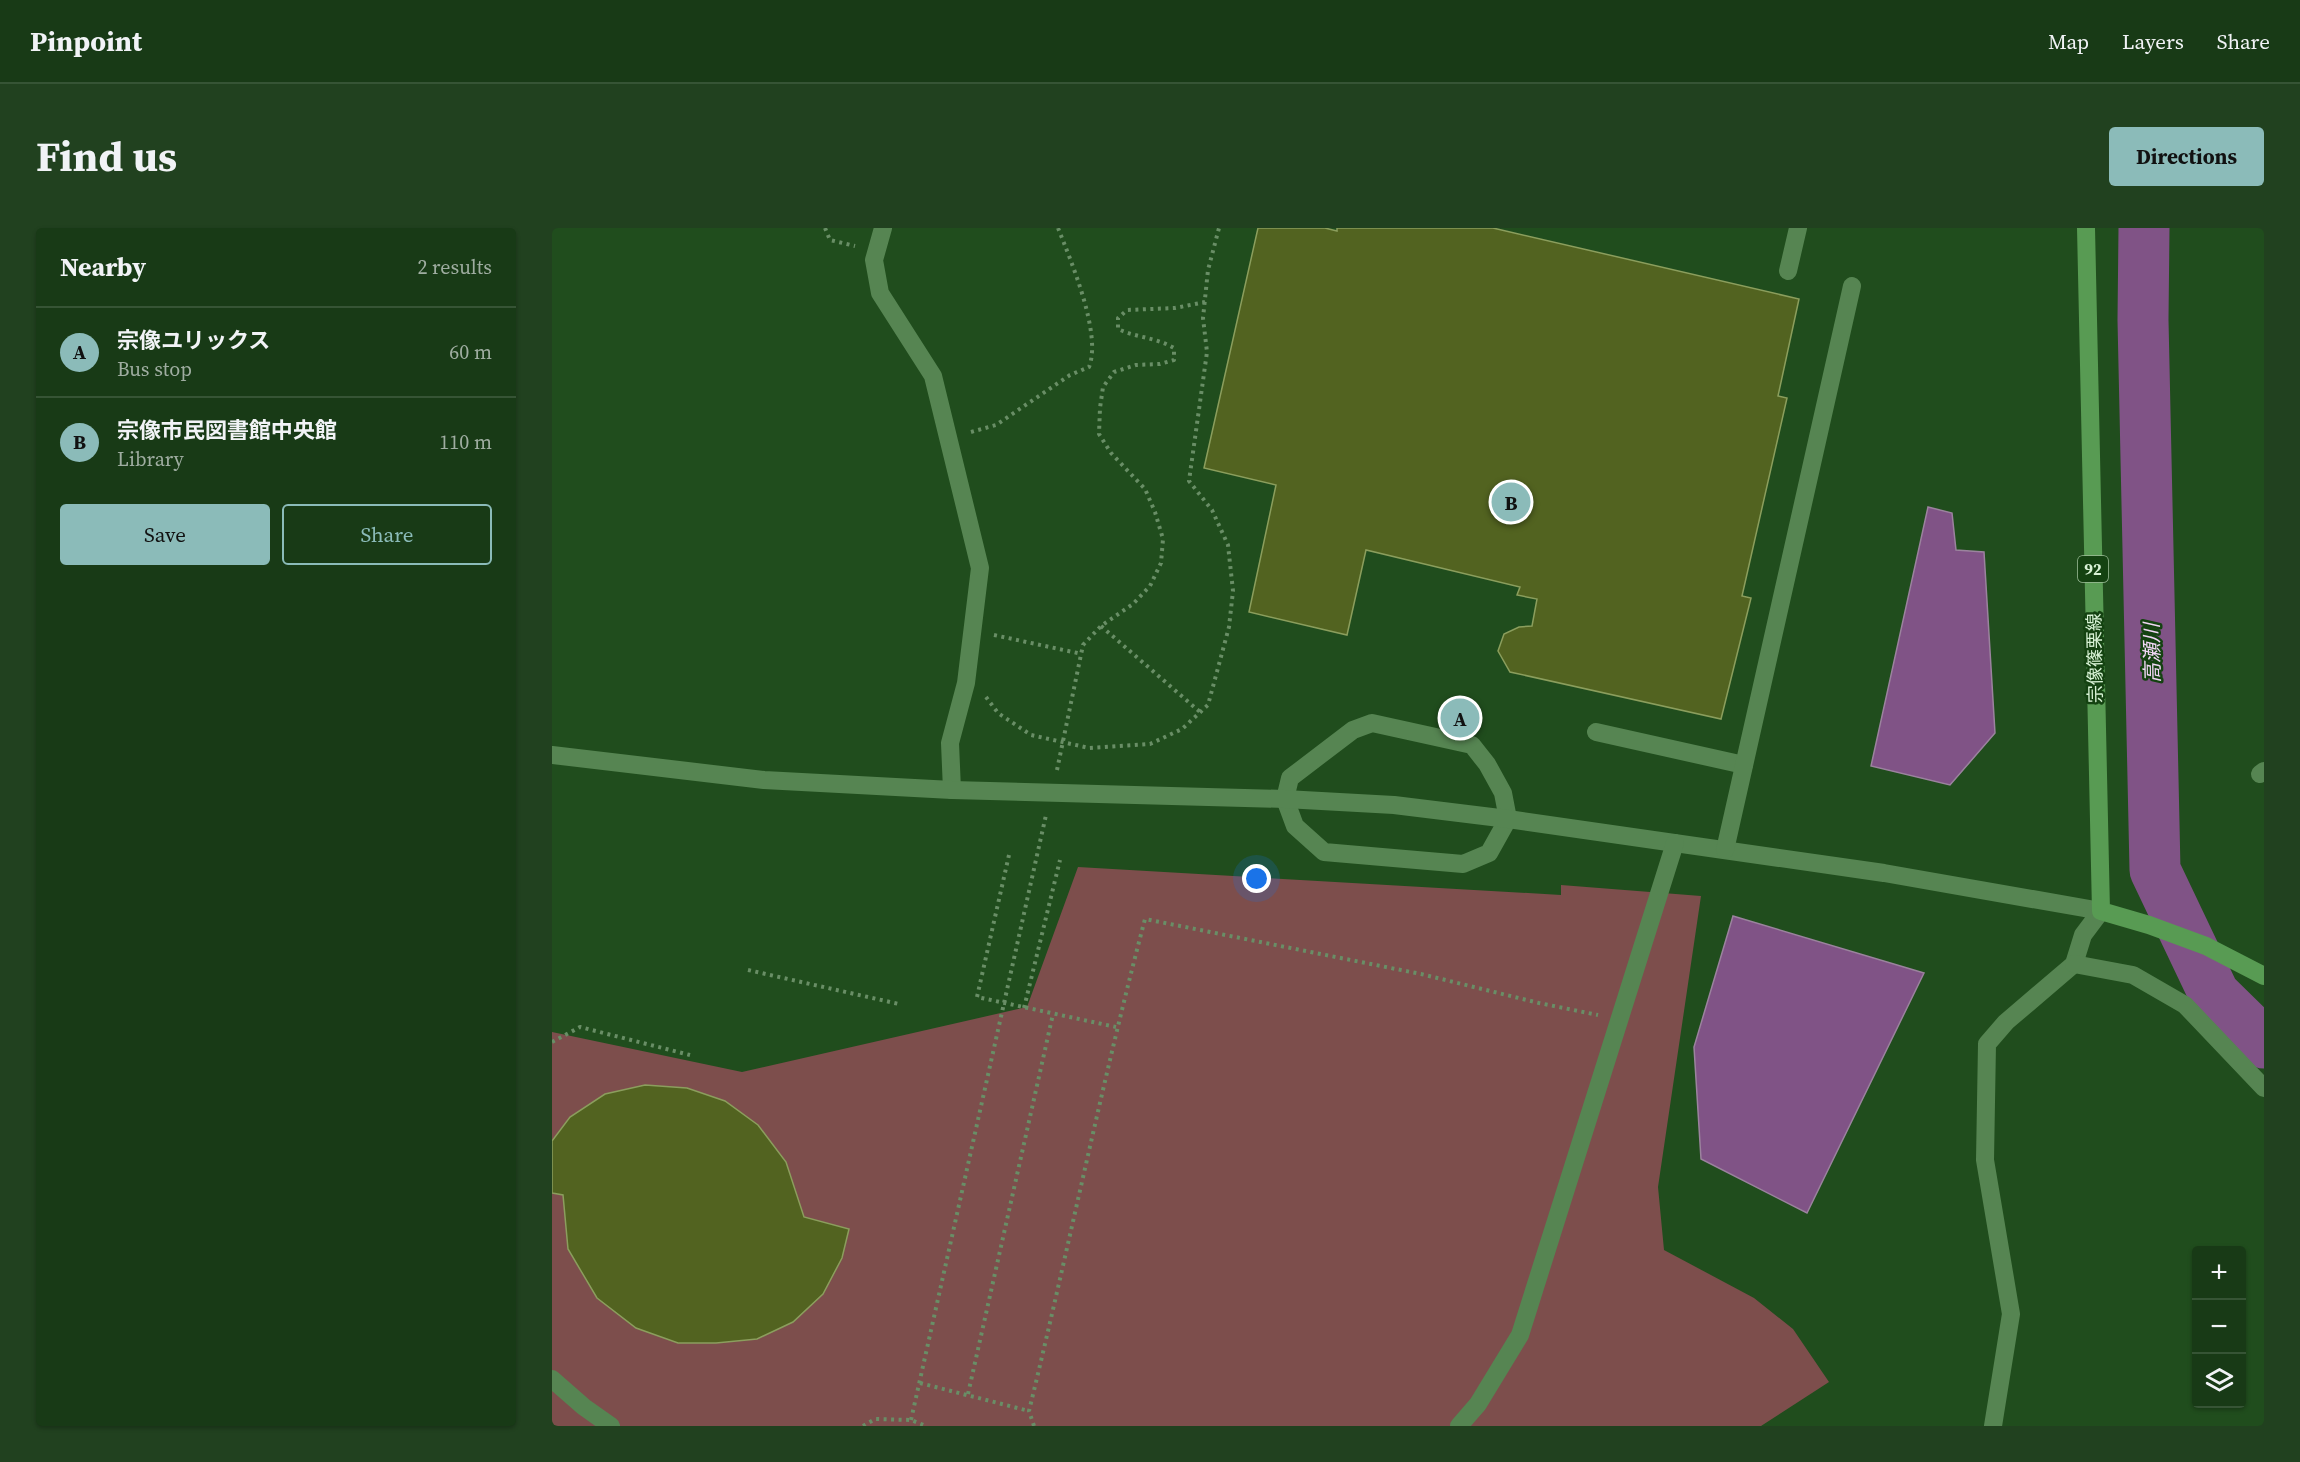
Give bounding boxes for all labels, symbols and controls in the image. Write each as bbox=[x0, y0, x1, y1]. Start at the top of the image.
text: Pinpoint bbox=[30, 22, 142, 60]
text: Map bbox=[2048, 27, 2089, 56]
text: Layers bbox=[2122, 27, 2184, 56]
text: Share bbox=[2217, 27, 2270, 56]
text: Find us bbox=[36, 127, 177, 185]
button: Directions bbox=[2109, 127, 2264, 186]
text: Nearby bbox=[60, 249, 146, 285]
text: 2 results bbox=[417, 253, 492, 281]
text: 宗像ユリックス bbox=[117, 325, 270, 355]
text: A bbox=[73, 338, 86, 366]
text: 60 m bbox=[449, 338, 492, 366]
text: Bus stop bbox=[117, 355, 192, 383]
text: 宗像市民図書館中央館 bbox=[117, 415, 337, 445]
text: B bbox=[73, 428, 86, 456]
text: 110 m bbox=[439, 428, 492, 456]
text: Library bbox=[117, 445, 184, 473]
pin: B bbox=[1492, 480, 1530, 524]
button: Save bbox=[60, 504, 270, 565]
button: Share bbox=[282, 504, 492, 565]
road number: 92 bbox=[2078, 556, 2108, 582]
street label: 宗像篠栗線 bbox=[2081, 613, 2108, 703]
water label: 高瀬川 bbox=[2137, 621, 2167, 683]
pin: A bbox=[1440, 696, 1480, 740]
your location bbox=[1242, 864, 1271, 893]
map controls bbox=[2192, 1246, 2246, 1408]
button: + bbox=[2192, 1246, 2246, 1300]
button: − bbox=[2192, 1300, 2246, 1354]
button: layers bbox=[2192, 1354, 2246, 1408]

